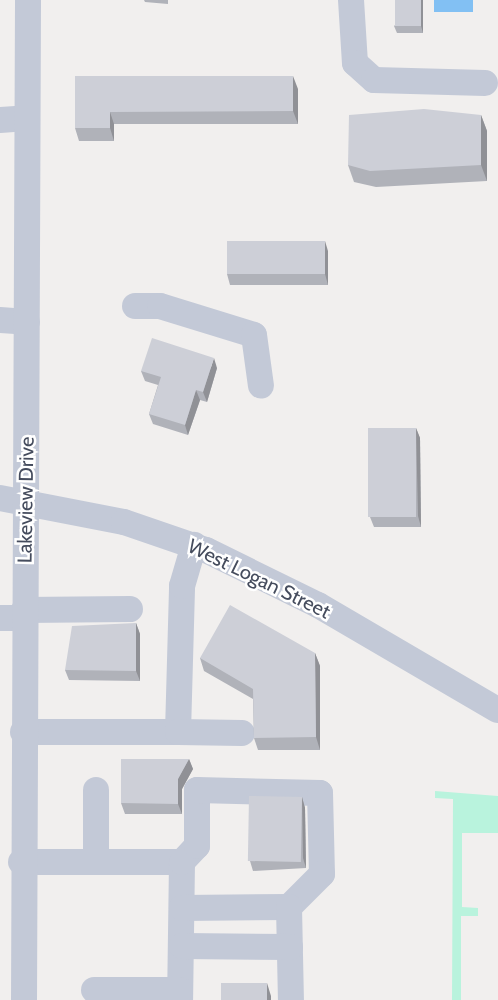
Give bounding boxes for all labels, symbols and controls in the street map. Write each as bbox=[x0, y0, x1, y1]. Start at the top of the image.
street label: Lakeview Drive bbox=[13, 437, 39, 563]
street label: West Logan Street bbox=[184, 534, 334, 624]

